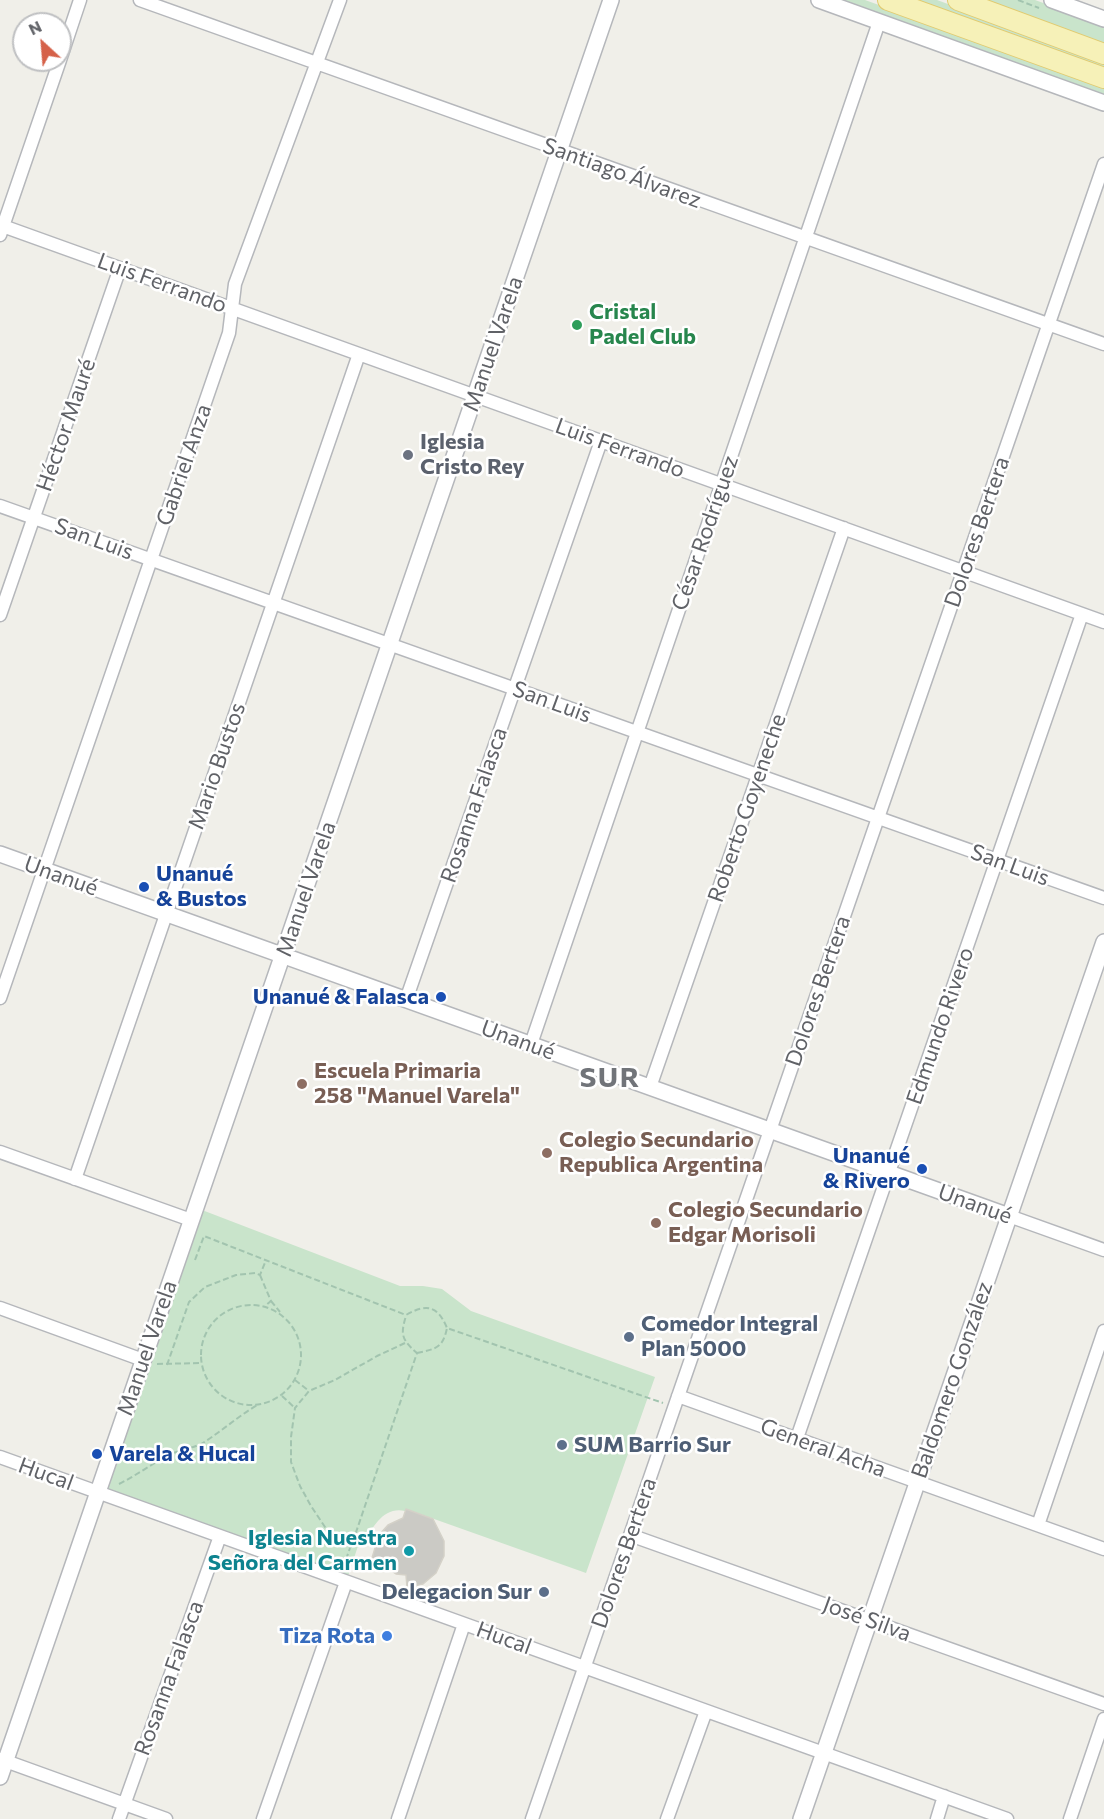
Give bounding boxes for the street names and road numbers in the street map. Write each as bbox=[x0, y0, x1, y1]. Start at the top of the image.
street label: Santiago Álvarez bbox=[539, 132, 705, 214]
street label: Luis Ferrando bbox=[94, 247, 230, 319]
street label: Manuel Varela bbox=[458, 273, 528, 415]
street label: Héctor Mauré bbox=[31, 355, 101, 495]
street label: Gabriel Anza bbox=[151, 401, 217, 529]
street label: Luis Ferrando bbox=[552, 412, 688, 484]
street label: César Rodríguez bbox=[666, 452, 744, 614]
street label: Dolores Bertera bbox=[939, 453, 1015, 611]
street label: San Luis bbox=[51, 513, 137, 565]
street label: San Luis bbox=[509, 676, 595, 728]
street label: Mario Bustos bbox=[183, 699, 251, 833]
street label: Roberto Goyeneche bbox=[702, 710, 792, 906]
street label: Rosanna Falasca bbox=[435, 724, 513, 886]
street label: Manuel Varela bbox=[271, 818, 341, 960]
street label: San Luis bbox=[967, 839, 1053, 891]
street label: Unanué bbox=[20, 850, 102, 902]
street label: Dolores Bertera bbox=[780, 912, 856, 1070]
street label: Edmundo Rivero bbox=[901, 944, 979, 1108]
street label: Unanué bbox=[477, 1014, 559, 1066]
street label: Unanué bbox=[934, 1178, 1016, 1230]
street label: Manuel Varela bbox=[112, 1277, 182, 1419]
street label: Baldomero González bbox=[906, 1278, 998, 1482]
street label: General Acha bbox=[757, 1413, 889, 1483]
street label: Hucal bbox=[15, 1452, 77, 1496]
street label: Dolores Bertera bbox=[586, 1474, 662, 1632]
street label: José Silva bbox=[819, 1591, 915, 1647]
street label: Rosanna Falasca bbox=[129, 1597, 209, 1759]
street label: Hucal bbox=[473, 1616, 535, 1660]

